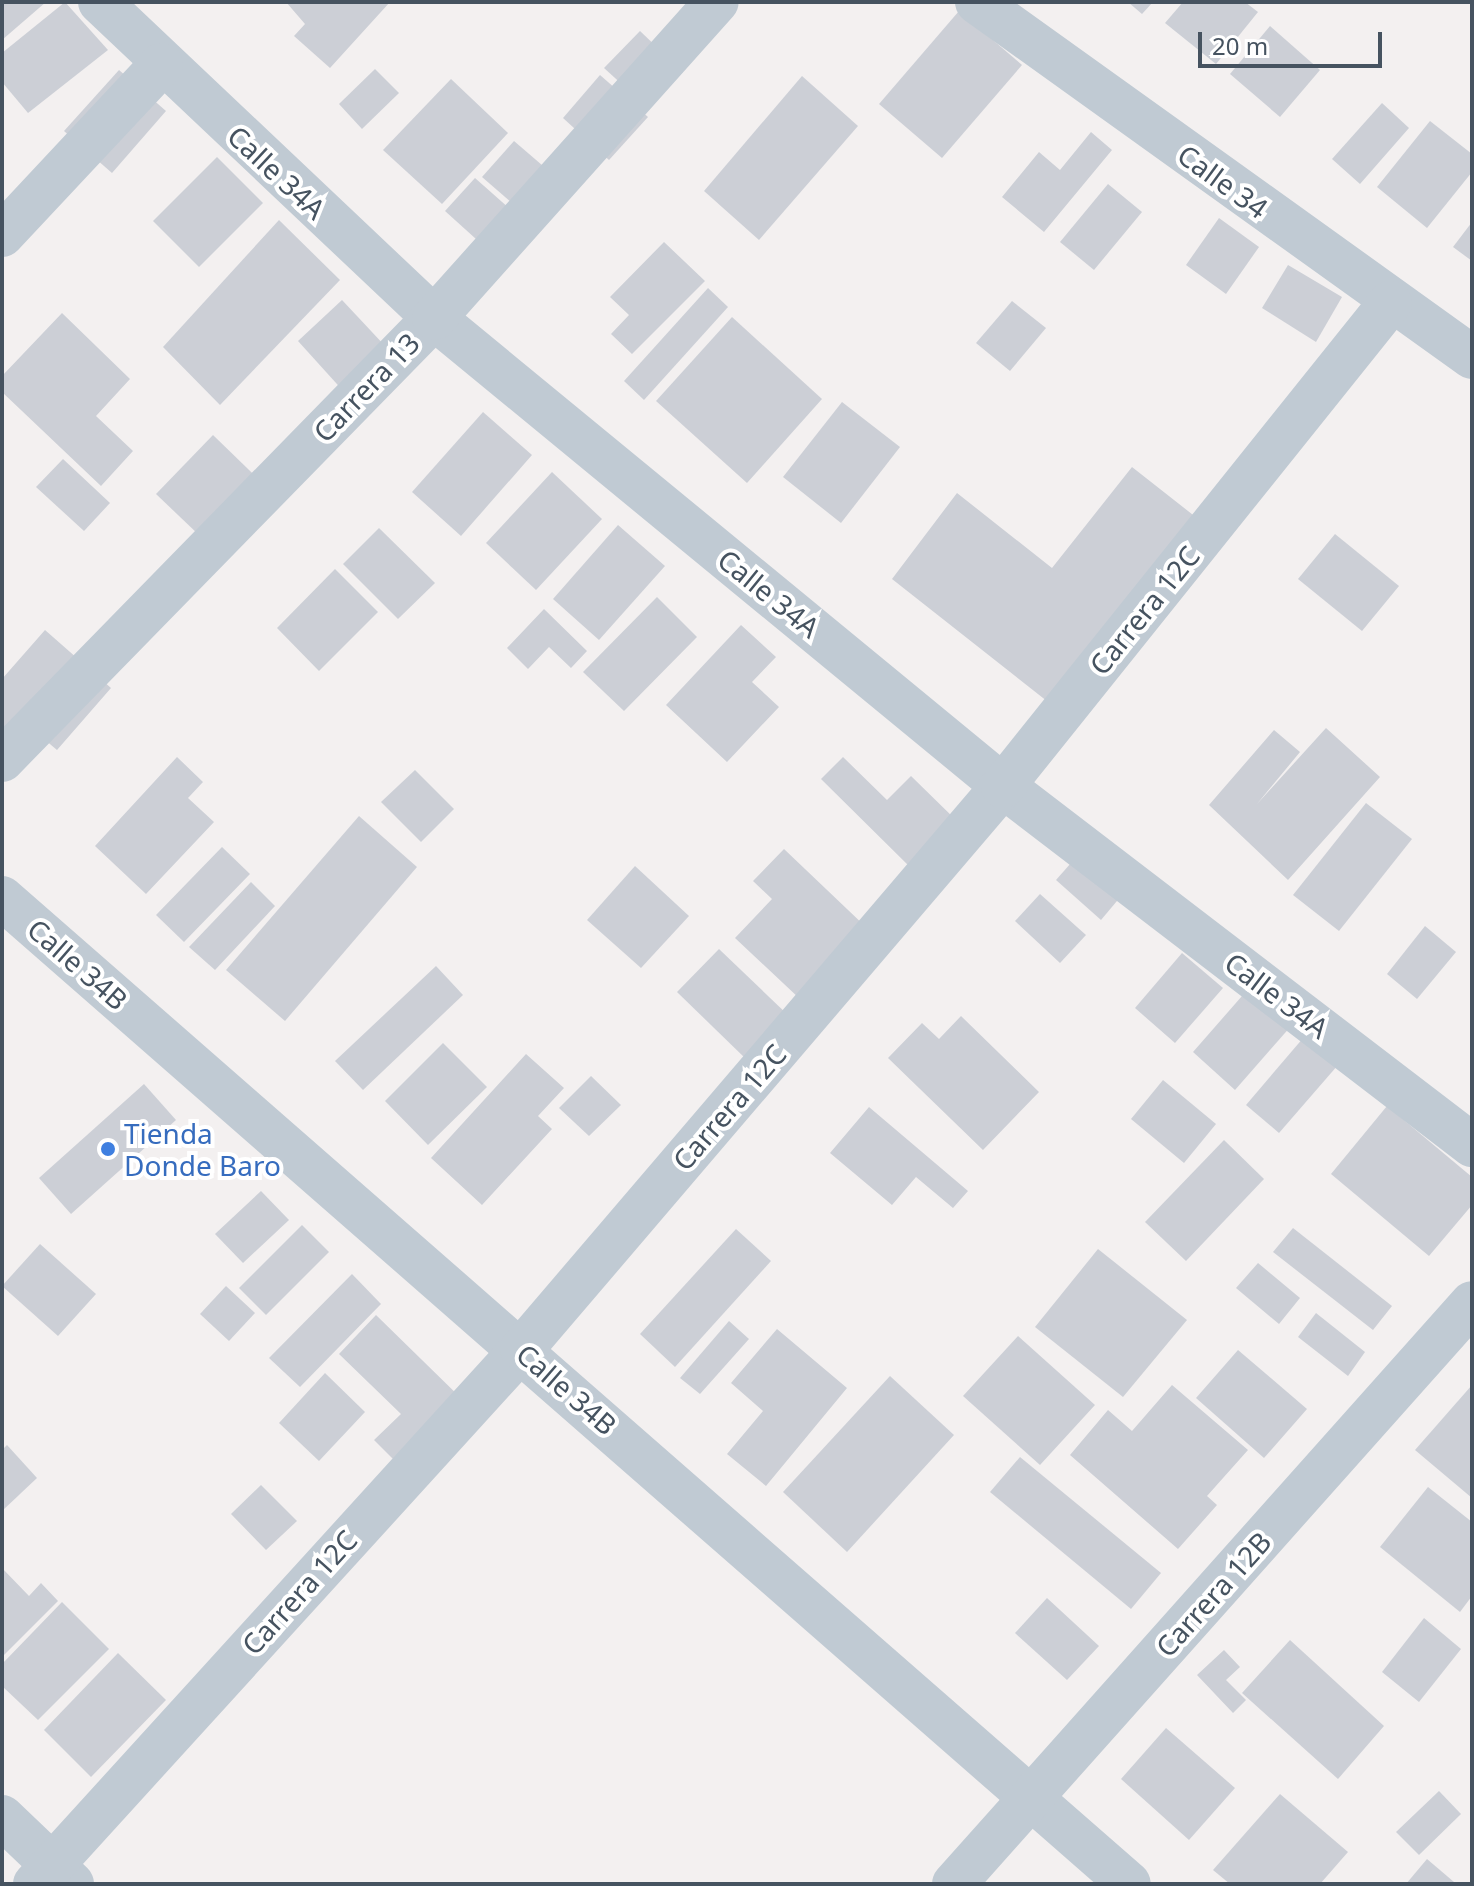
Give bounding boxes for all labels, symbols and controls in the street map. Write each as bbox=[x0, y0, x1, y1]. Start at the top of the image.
scale bar bbox=[1202, 16, 1386, 66]
text: 20 m bbox=[1212, 29, 1268, 62]
street label: Calle 34A bbox=[221, 119, 333, 225]
street label: Calle 34 bbox=[1171, 137, 1275, 225]
street label: Carrera 13 bbox=[306, 326, 426, 448]
street label: Carrera 12C bbox=[1082, 539, 1206, 681]
street label: Calle 34A bbox=[711, 542, 827, 644]
street label: Calle 34B bbox=[21, 912, 135, 1016]
street label: Calle 34A bbox=[1219, 945, 1335, 1045]
street label: Carrera 12C bbox=[665, 1037, 793, 1177]
place label: Tienda Donde Baro bbox=[124, 1116, 281, 1182]
marker: Tienda Donde Baro bbox=[99, 1140, 117, 1158]
street label: Calle 34B bbox=[510, 1337, 624, 1441]
street label: Carrera 12C bbox=[234, 1523, 364, 1661]
street label: Carrera 12B bbox=[1148, 1525, 1278, 1663]

